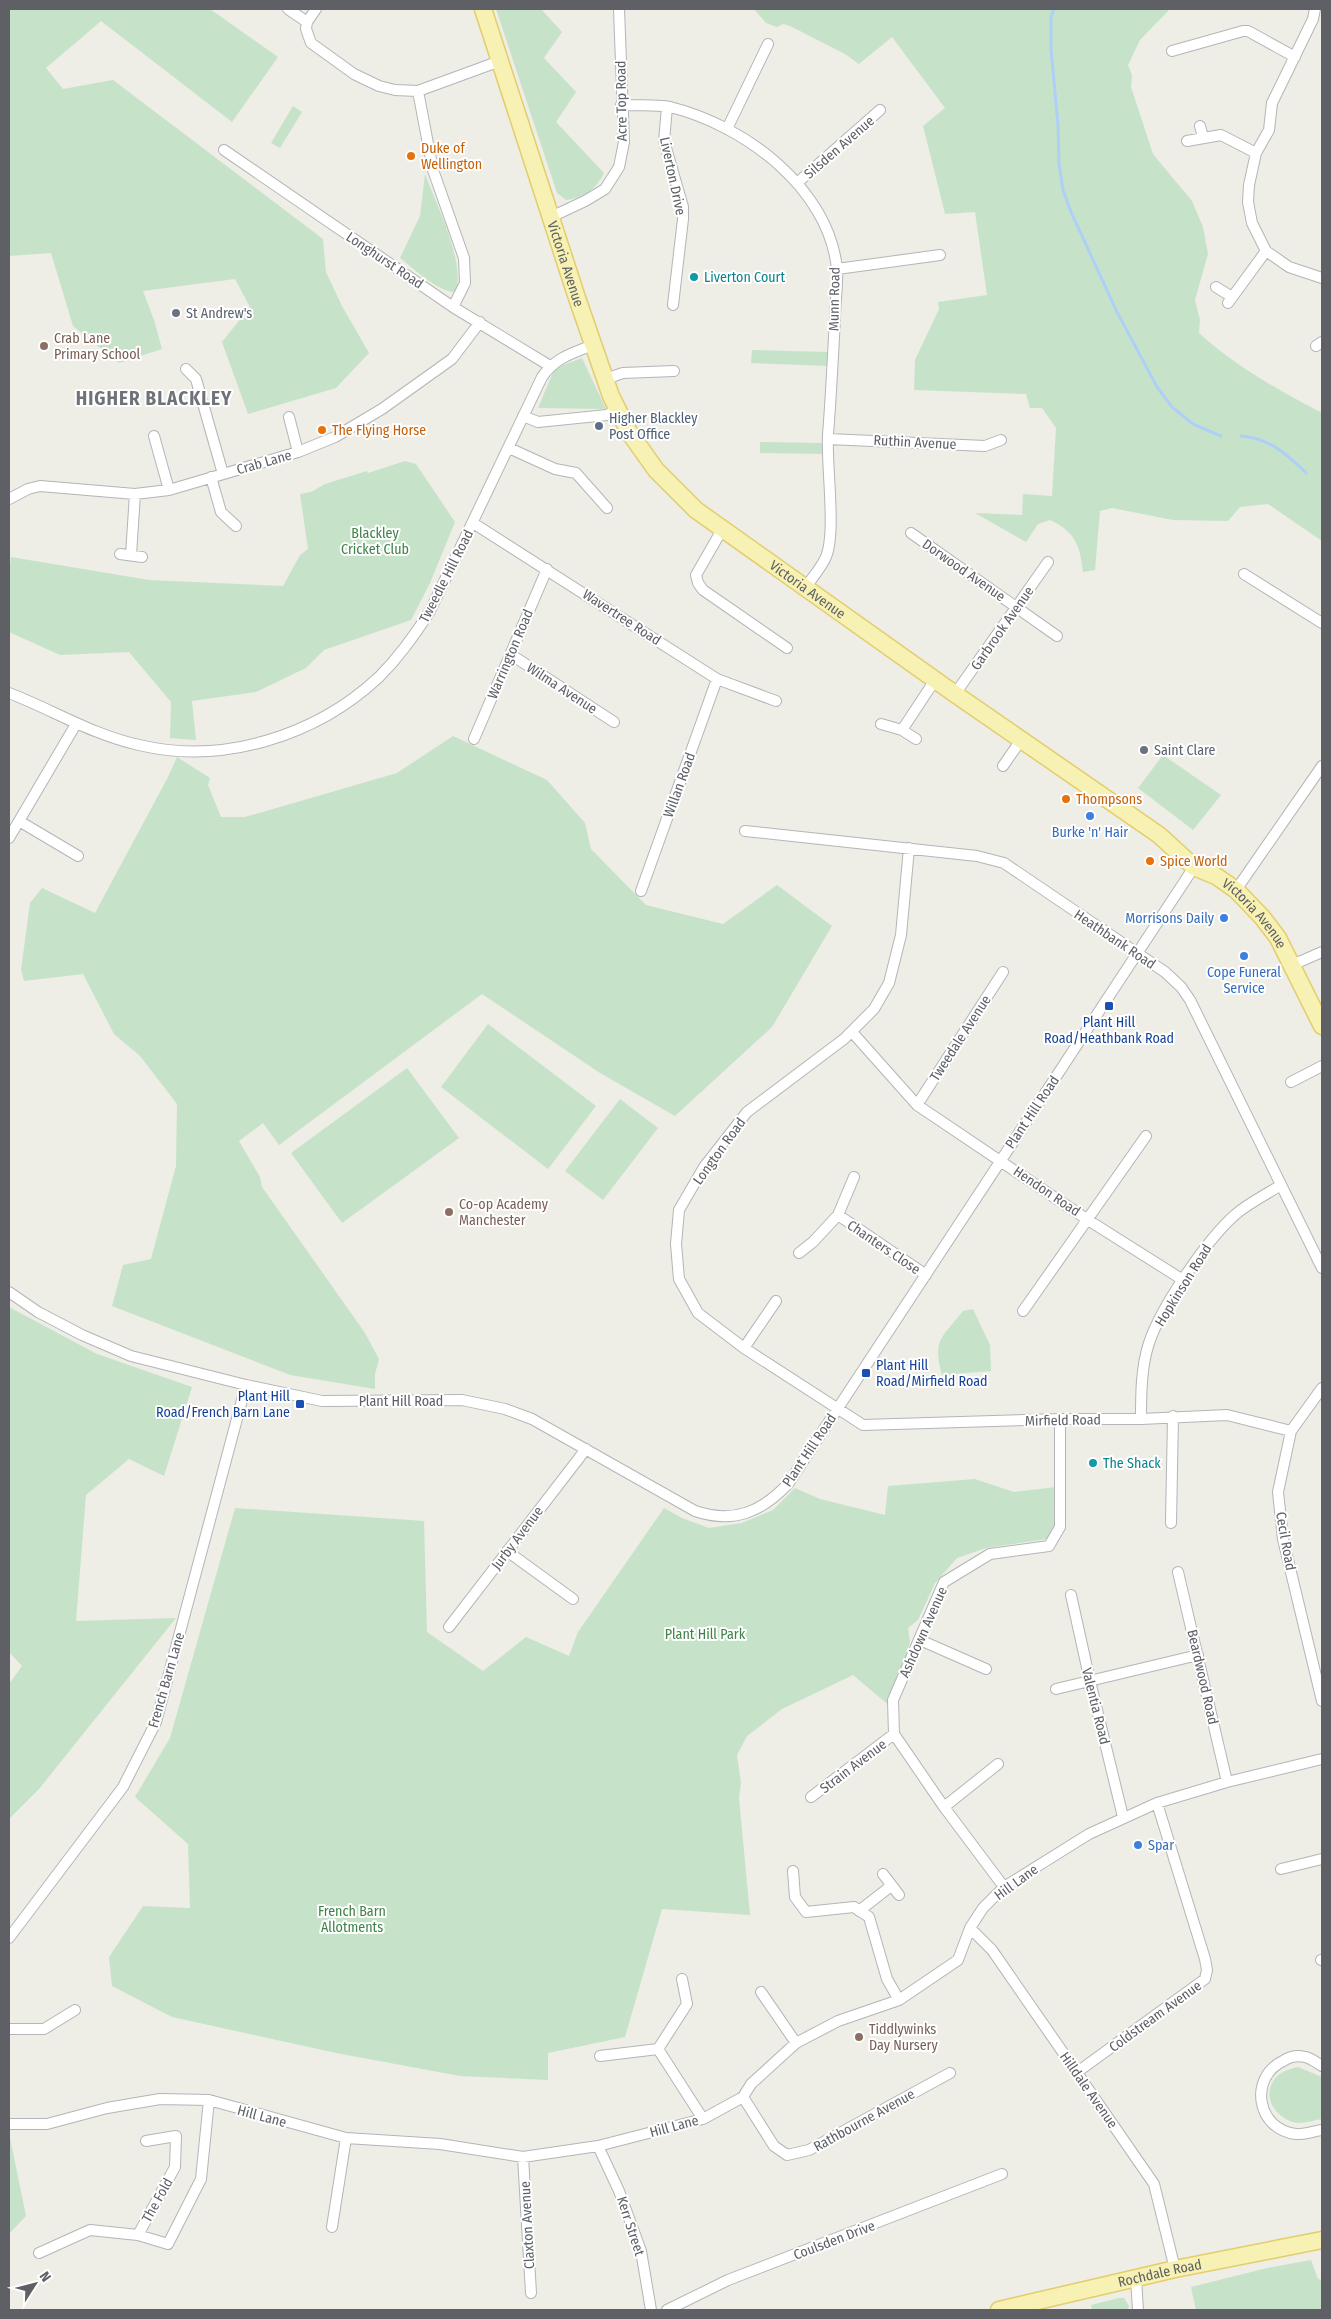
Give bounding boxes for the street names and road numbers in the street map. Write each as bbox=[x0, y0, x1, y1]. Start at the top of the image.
street label: Acre Top Road bbox=[612, 60, 631, 142]
street label: Silsden Avenue bbox=[801, 112, 878, 182]
street label: Liverton Drive bbox=[656, 135, 689, 217]
street label: Victoria Avenue bbox=[544, 219, 587, 309]
street label: Longhurst Road bbox=[343, 228, 427, 292]
street label: Munn Road bbox=[825, 267, 844, 331]
street label: Ruthin Avenue bbox=[873, 432, 957, 453]
street label: Crab Lane bbox=[235, 447, 294, 478]
street label: Tweedle Hill Road bbox=[416, 527, 477, 626]
street label: Dorwood Avenue bbox=[919, 536, 1008, 605]
street label: Victoria Avenue bbox=[766, 557, 849, 623]
street label: Garbrook Avenue bbox=[967, 583, 1038, 673]
street label: Wavertree Road bbox=[579, 586, 664, 649]
street label: Warrington Road bbox=[484, 607, 537, 702]
street label: Wilma Avenue bbox=[523, 659, 600, 718]
street label: Willan Road bbox=[660, 750, 699, 820]
street label: Victoria Avenue bbox=[1219, 875, 1290, 951]
street label: Heathbank Road bbox=[1071, 906, 1159, 973]
street label: Tweedale Avenue bbox=[926, 992, 995, 1085]
street label: Plant Hill Road bbox=[1002, 1072, 1063, 1152]
street label: Longton Road bbox=[689, 1114, 749, 1188]
street label: Hendon Road bbox=[1010, 1163, 1084, 1220]
street label: Chanters Close bbox=[844, 1217, 924, 1278]
street label: Hopkinson Road bbox=[1151, 1241, 1215, 1330]
street label: Plant Hill Road bbox=[359, 1393, 443, 1410]
street label: Plant Hill Road bbox=[779, 1410, 840, 1490]
street label: Mirfield Road bbox=[1025, 1411, 1101, 1430]
street label: Jurby Avenue bbox=[488, 1503, 547, 1573]
street label: Cecil Road bbox=[1272, 1510, 1299, 1572]
street label: Ashdown Avenue bbox=[896, 1584, 951, 1680]
street label: Beardwood Road bbox=[1183, 1628, 1222, 1726]
street label: French Barn Lane bbox=[145, 1630, 188, 1730]
street label: Valentia Road bbox=[1078, 1666, 1113, 1746]
street label: Strain Avenue bbox=[817, 1736, 890, 1797]
street label: Hill Lane bbox=[991, 1861, 1042, 1904]
street label: Coldstream Avenue bbox=[1106, 1977, 1205, 2056]
street label: Hilldale Avenue bbox=[1056, 2049, 1121, 2132]
street label: Rathbourne Avenue bbox=[811, 2086, 918, 2155]
street label: Hill Lane bbox=[236, 2102, 288, 2131]
street label: Hill Lane bbox=[648, 2112, 701, 2141]
street label: The Fold bbox=[138, 2175, 177, 2225]
street label: Claxton Avenue bbox=[517, 2180, 538, 2269]
street label: Kerr Street bbox=[613, 2194, 648, 2258]
street label: Coulsden Drive bbox=[791, 2217, 877, 2264]
street label: Rochdale Road bbox=[1116, 2256, 1203, 2291]

